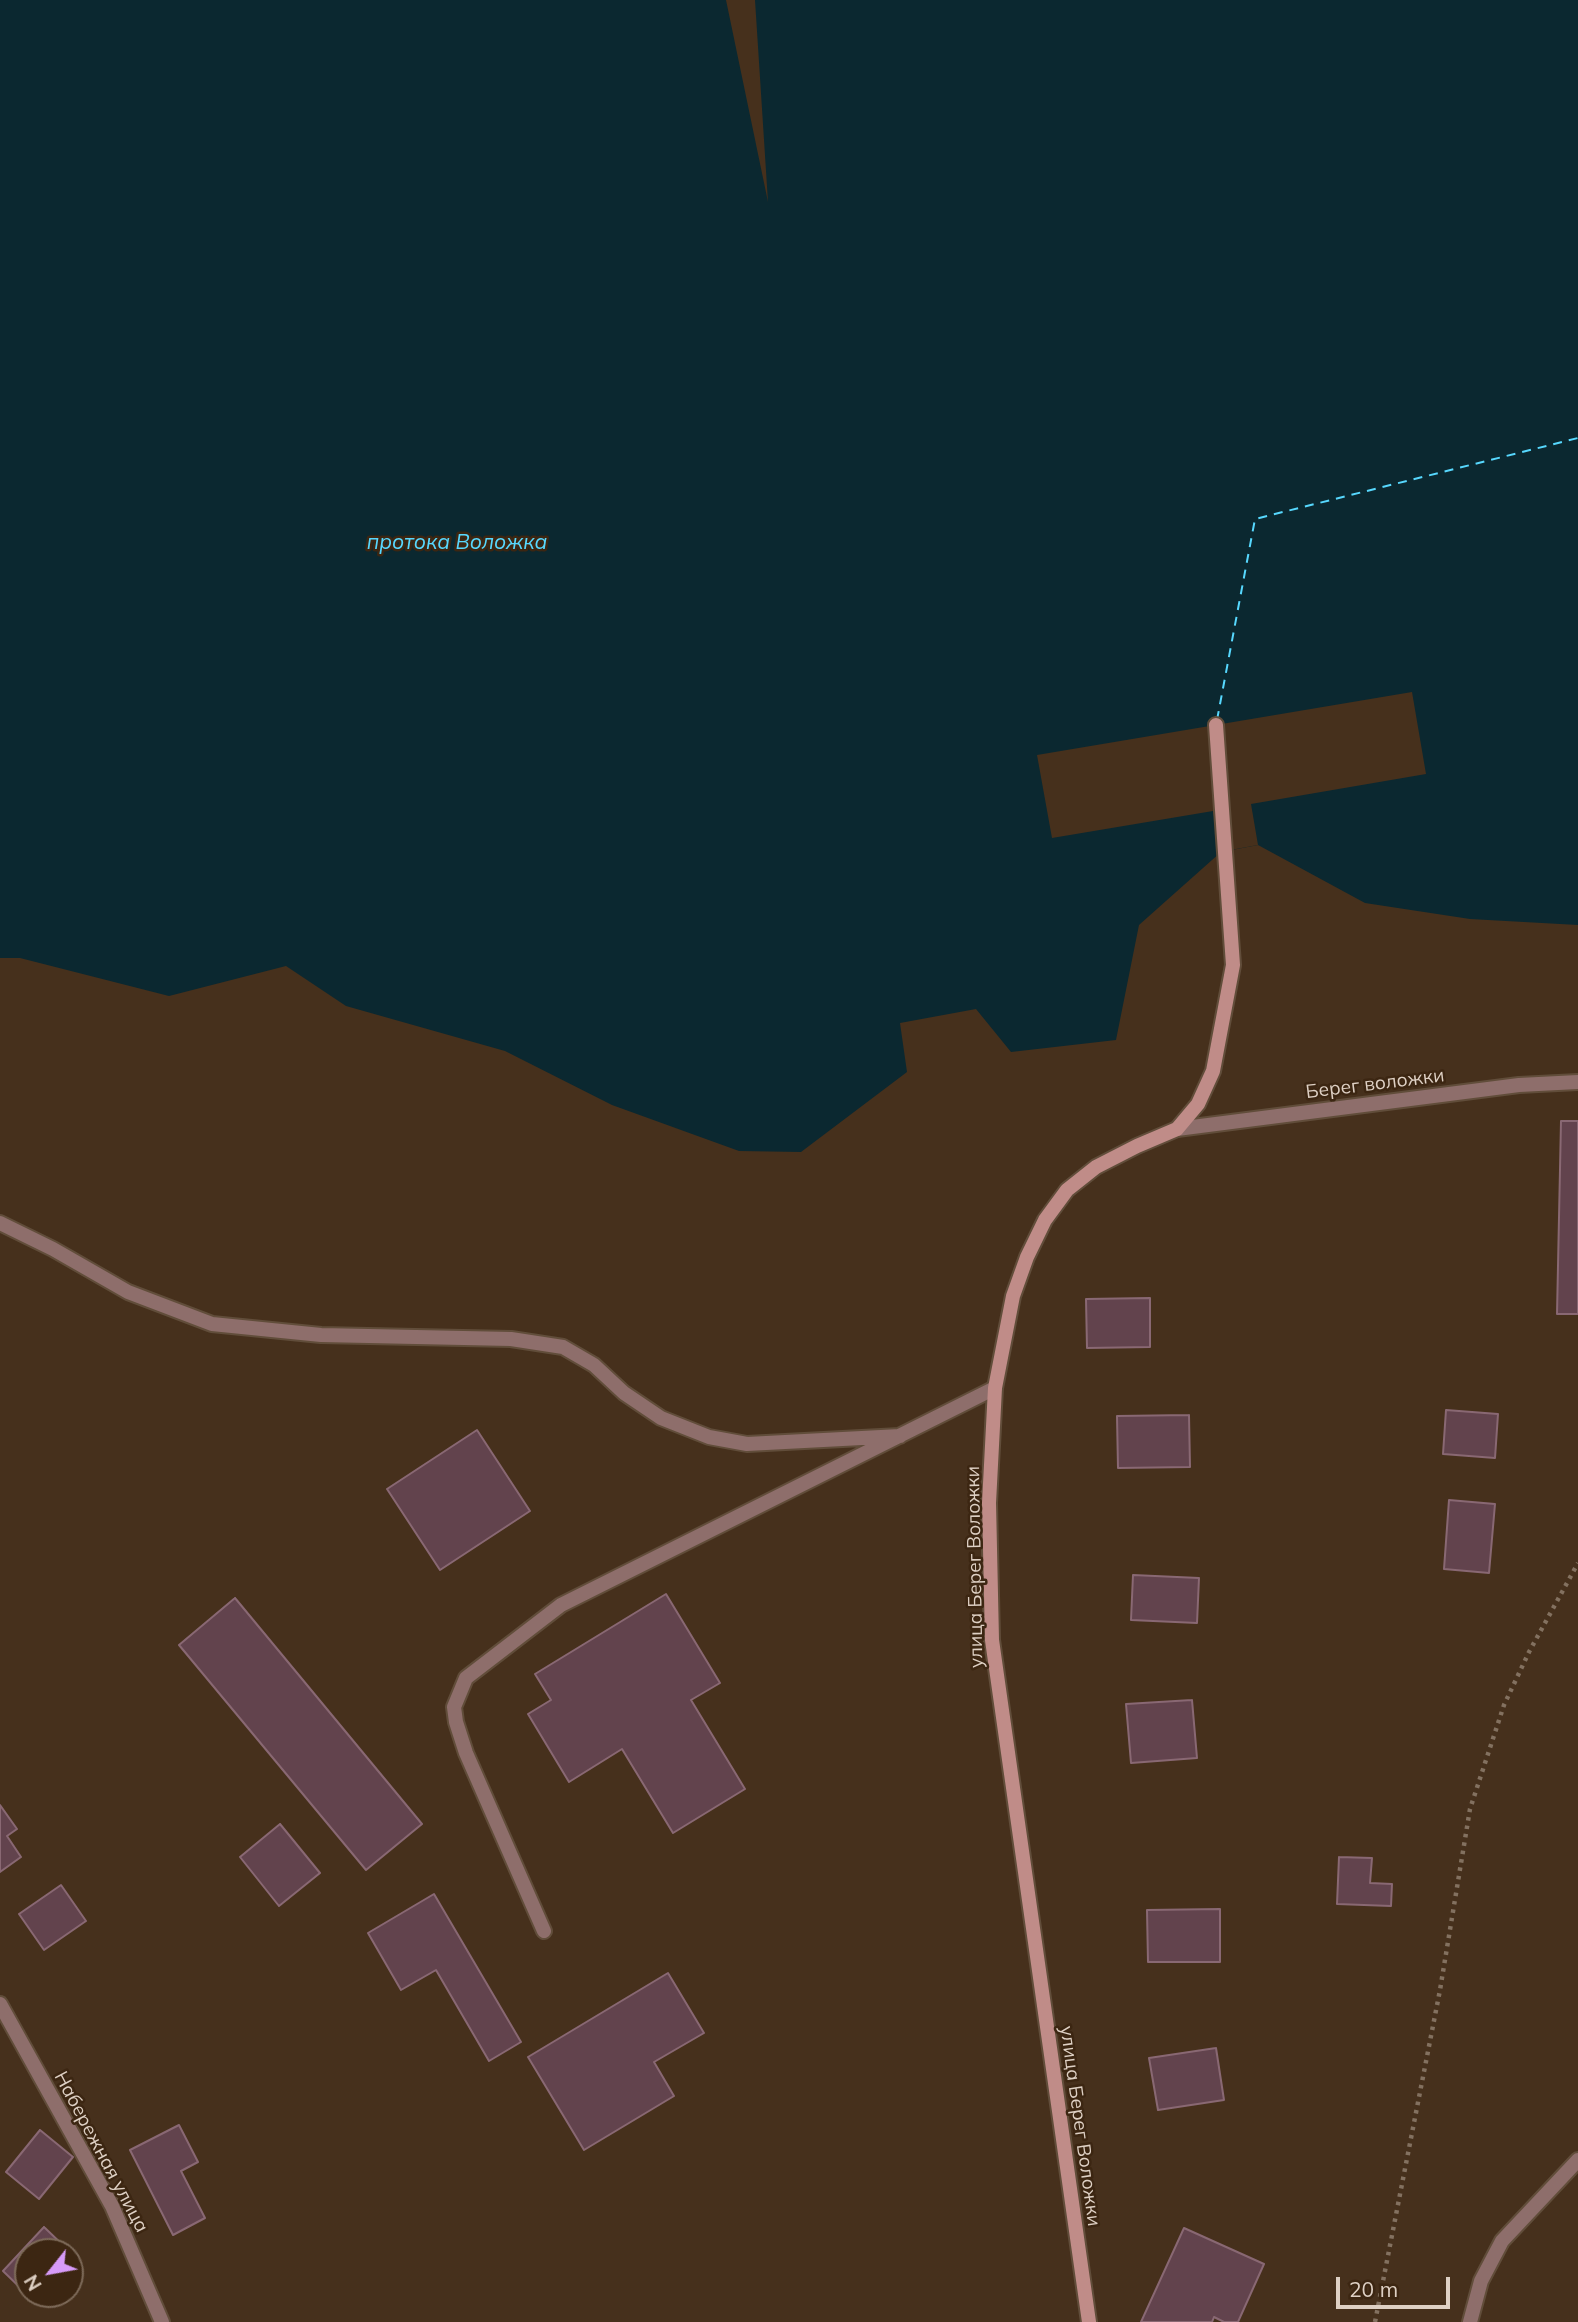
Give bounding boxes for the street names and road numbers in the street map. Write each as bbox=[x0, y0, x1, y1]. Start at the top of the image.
street label: Берег воложки bbox=[1304, 1064, 1446, 1104]
street label: улица Берег Воложки bbox=[962, 1466, 988, 1668]
street label: улица Берег Воложки bbox=[1055, 2024, 1105, 2228]
street label: Набережная улица bbox=[49, 2068, 153, 2236]

